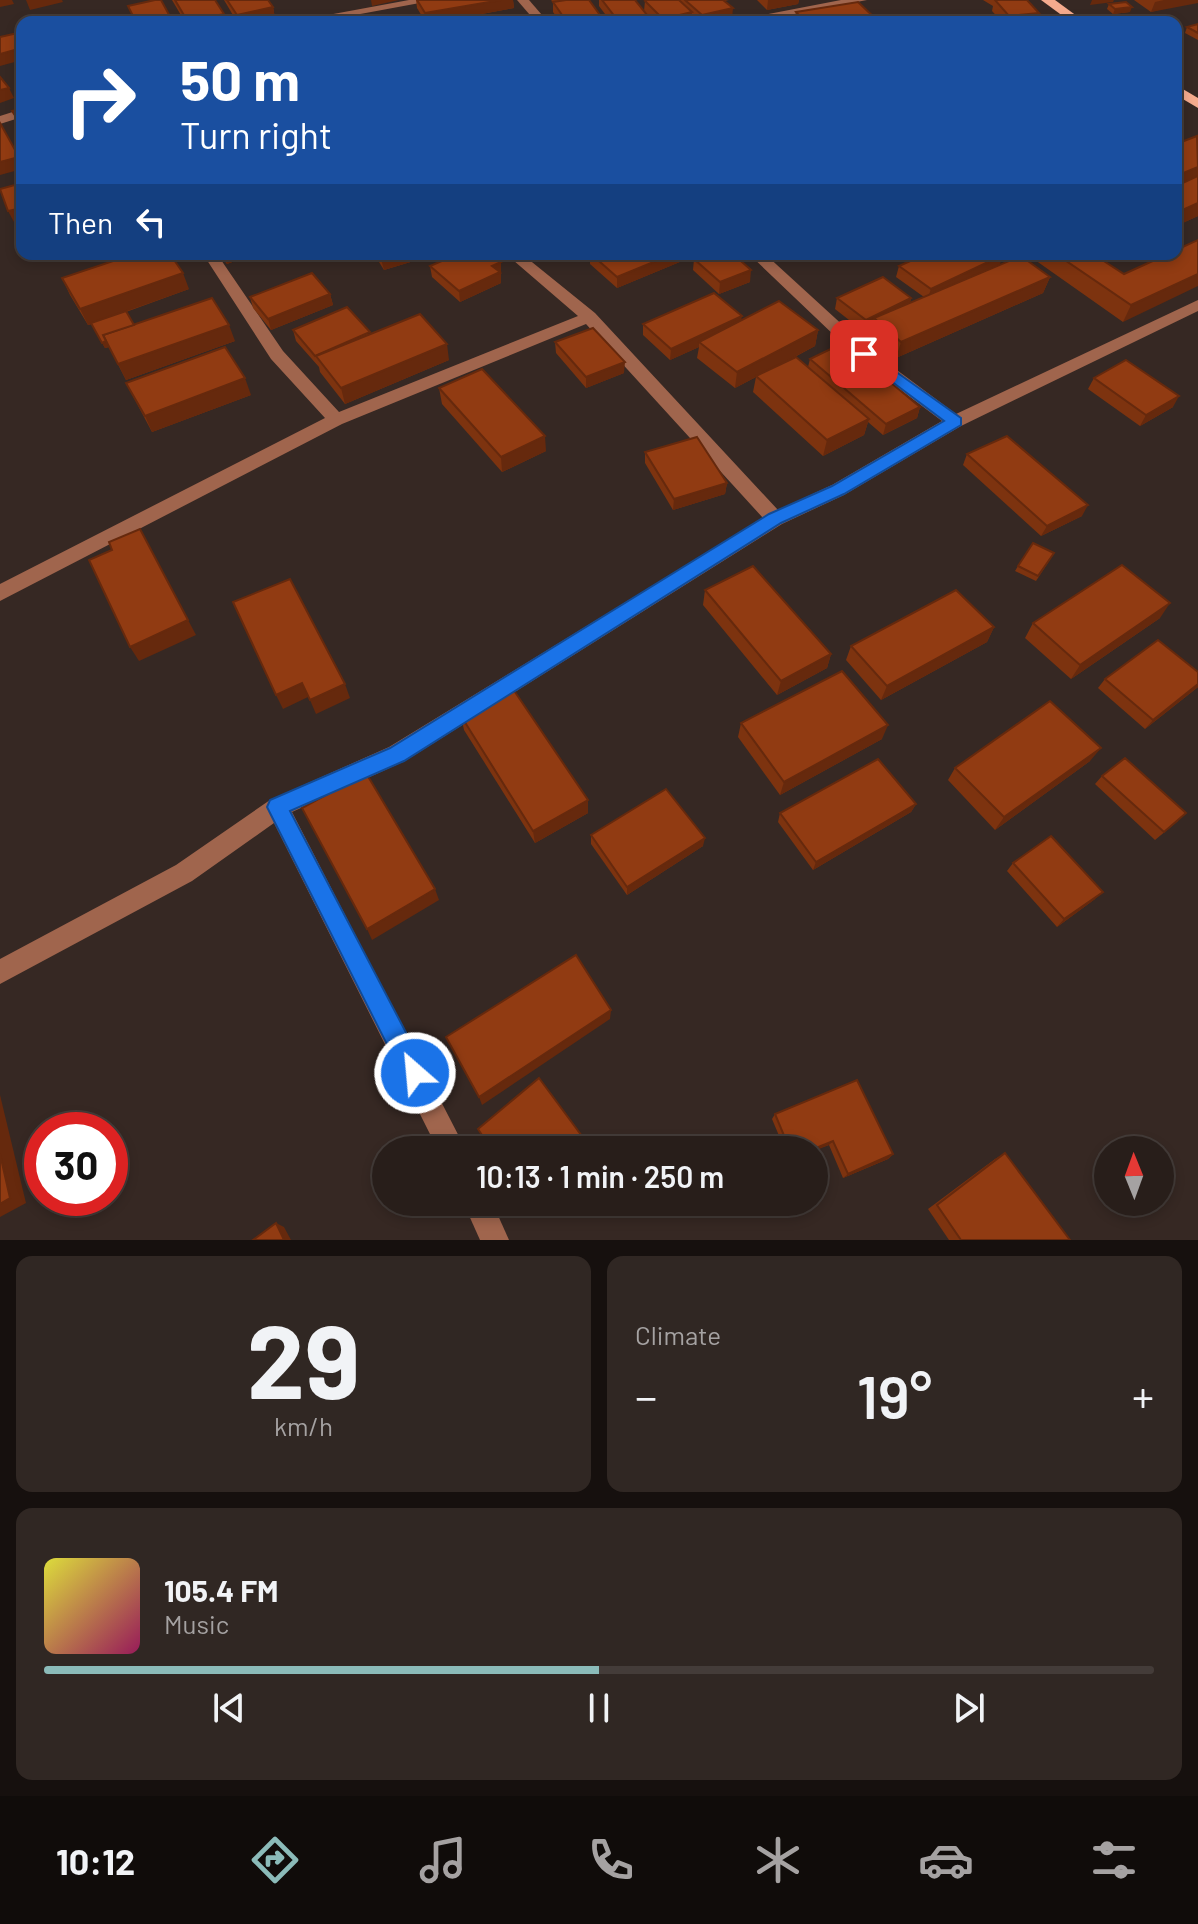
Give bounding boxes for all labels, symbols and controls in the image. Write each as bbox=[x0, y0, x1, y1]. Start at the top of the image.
text: 50 m bbox=[180, 45, 300, 112]
icon: right bbox=[48, 48, 152, 152]
text: Turn right bbox=[180, 113, 332, 156]
icon: left bbox=[129, 200, 173, 244]
text: Then bbox=[48, 204, 113, 240]
pin bbox=[830, 320, 898, 388]
icon: arrive bbox=[842, 332, 886, 376]
position arrow bbox=[373, 1031, 457, 1115]
speed limit sign: 30 bbox=[24, 1112, 128, 1216]
north arrow bbox=[1094, 1136, 1174, 1216]
map controls bbox=[1094, 1136, 1174, 1216]
text: 10:13 · 1 min · 250 m bbox=[476, 1158, 724, 1194]
text: 29 bbox=[247, 1295, 360, 1420]
text: Climate bbox=[635, 1319, 721, 1350]
text: 19° bbox=[857, 1359, 932, 1431]
text: − bbox=[635, 1369, 657, 1422]
text: + bbox=[1132, 1369, 1154, 1422]
text: km/h bbox=[274, 1410, 333, 1441]
text: 105.4 FM bbox=[164, 1572, 278, 1608]
text: Music bbox=[164, 1608, 229, 1639]
icon: previous bbox=[207, 1686, 251, 1730]
icon: pause bbox=[577, 1686, 621, 1730]
icon: next bbox=[947, 1686, 991, 1730]
icon: directions bbox=[247, 1832, 303, 1888]
icon: music bbox=[415, 1832, 471, 1888]
icon: phone bbox=[583, 1832, 639, 1888]
icon: climate bbox=[750, 1832, 806, 1888]
icon: car bbox=[918, 1832, 974, 1888]
icon: filters bbox=[1086, 1832, 1142, 1888]
text: 10:12 bbox=[56, 1839, 135, 1882]

